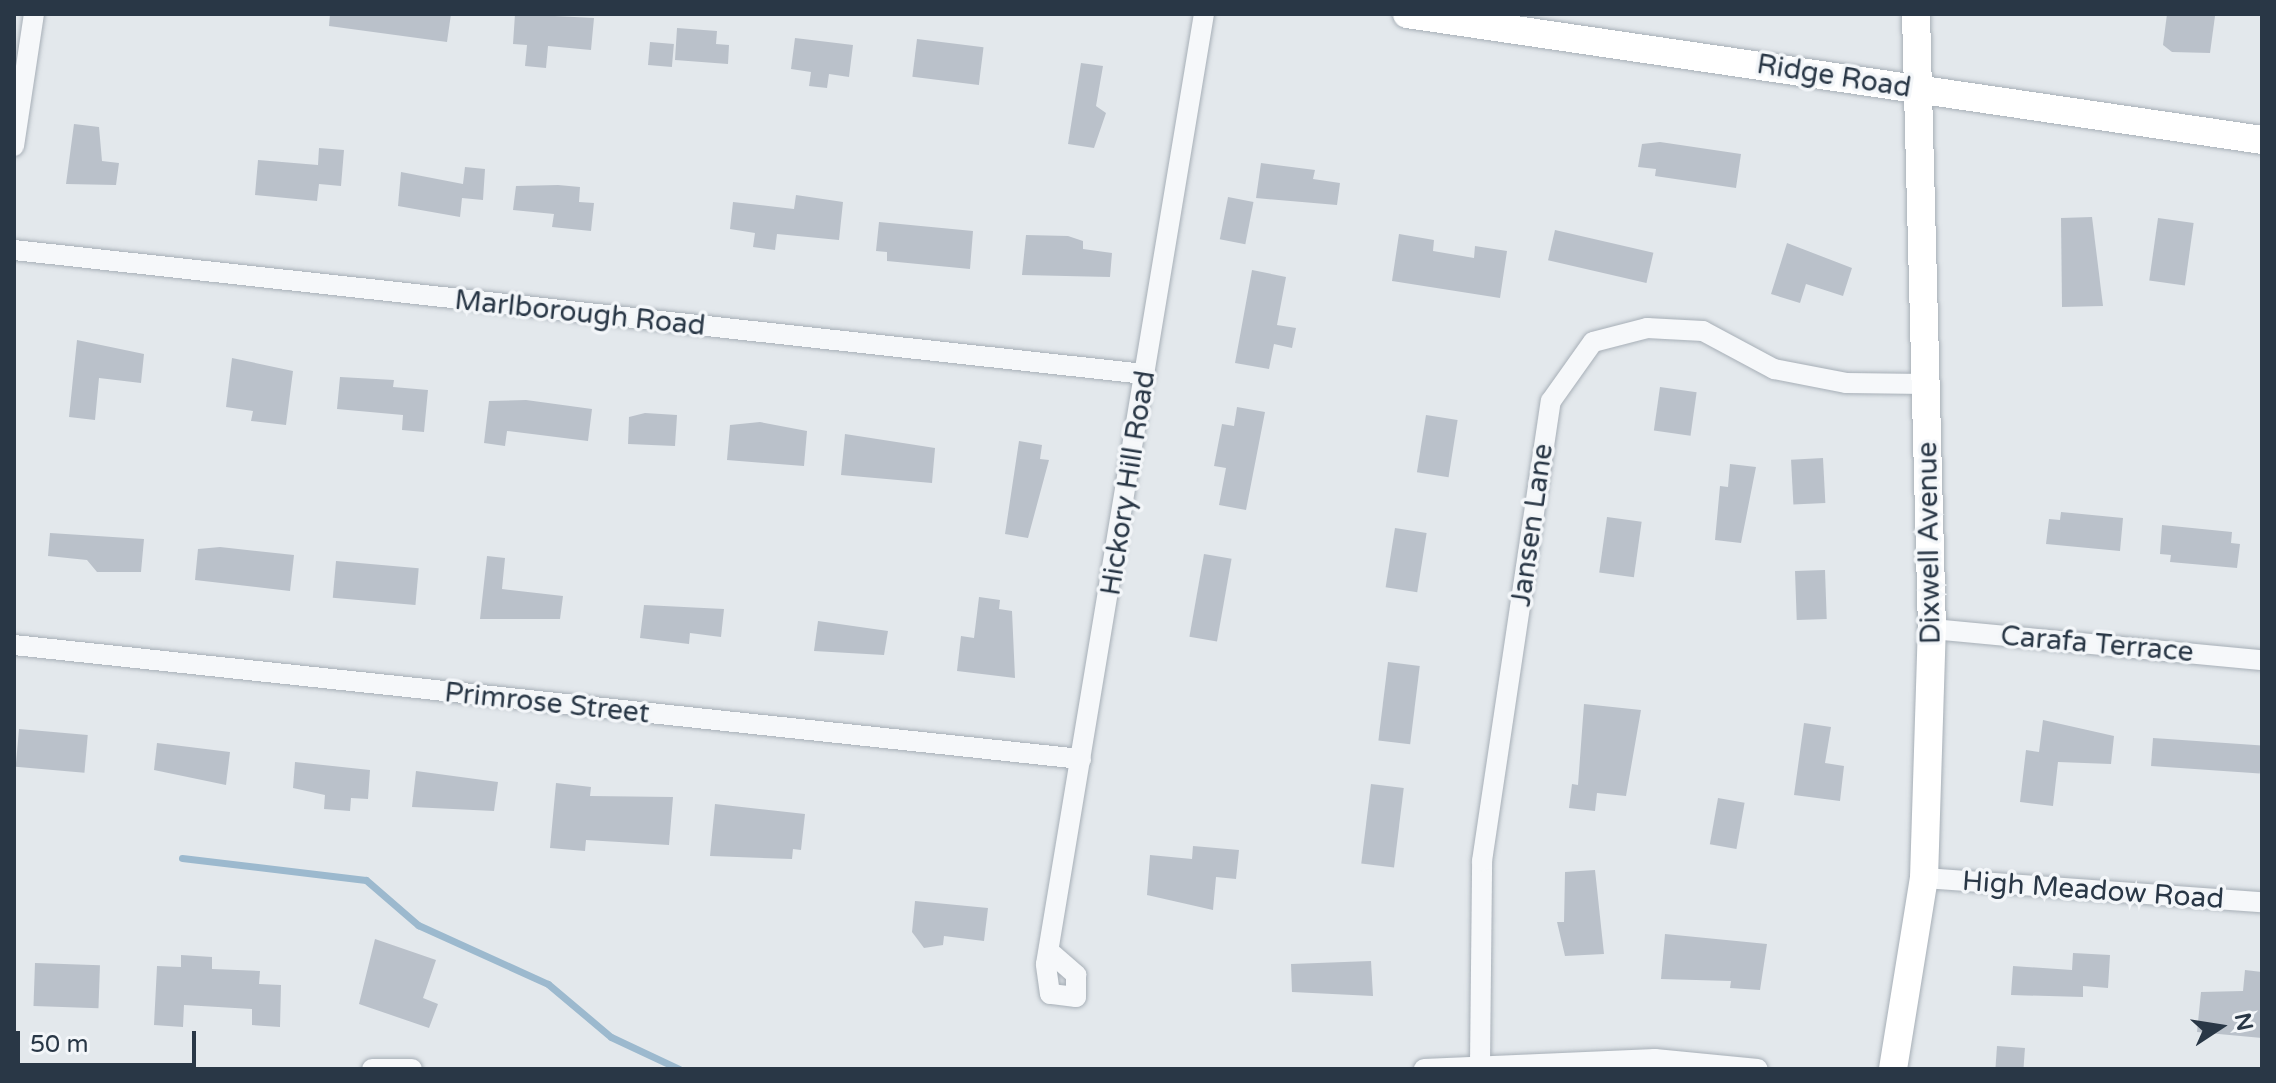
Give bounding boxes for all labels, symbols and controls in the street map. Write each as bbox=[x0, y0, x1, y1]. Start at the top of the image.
street label: Ridge Road bbox=[1754, 47, 1914, 105]
street label: Marlborough Road bbox=[453, 283, 707, 343]
street label: Hickory Hill Road bbox=[1094, 368, 1162, 598]
street label: Jansen Lane bbox=[1504, 441, 1560, 609]
street label: Dixwell Avenue bbox=[1910, 441, 1948, 645]
street label: Carafa Terrace bbox=[1999, 619, 2195, 669]
street label: Primrose Street bbox=[443, 676, 651, 730]
street label: High Meadow Road bbox=[1961, 864, 2225, 916]
north arrow bbox=[2180, 987, 2260, 1067]
text: N bbox=[2229, 1011, 2258, 1033]
scale bar bbox=[20, 1015, 200, 1065]
text: 50 m bbox=[30, 1030, 88, 1059]

